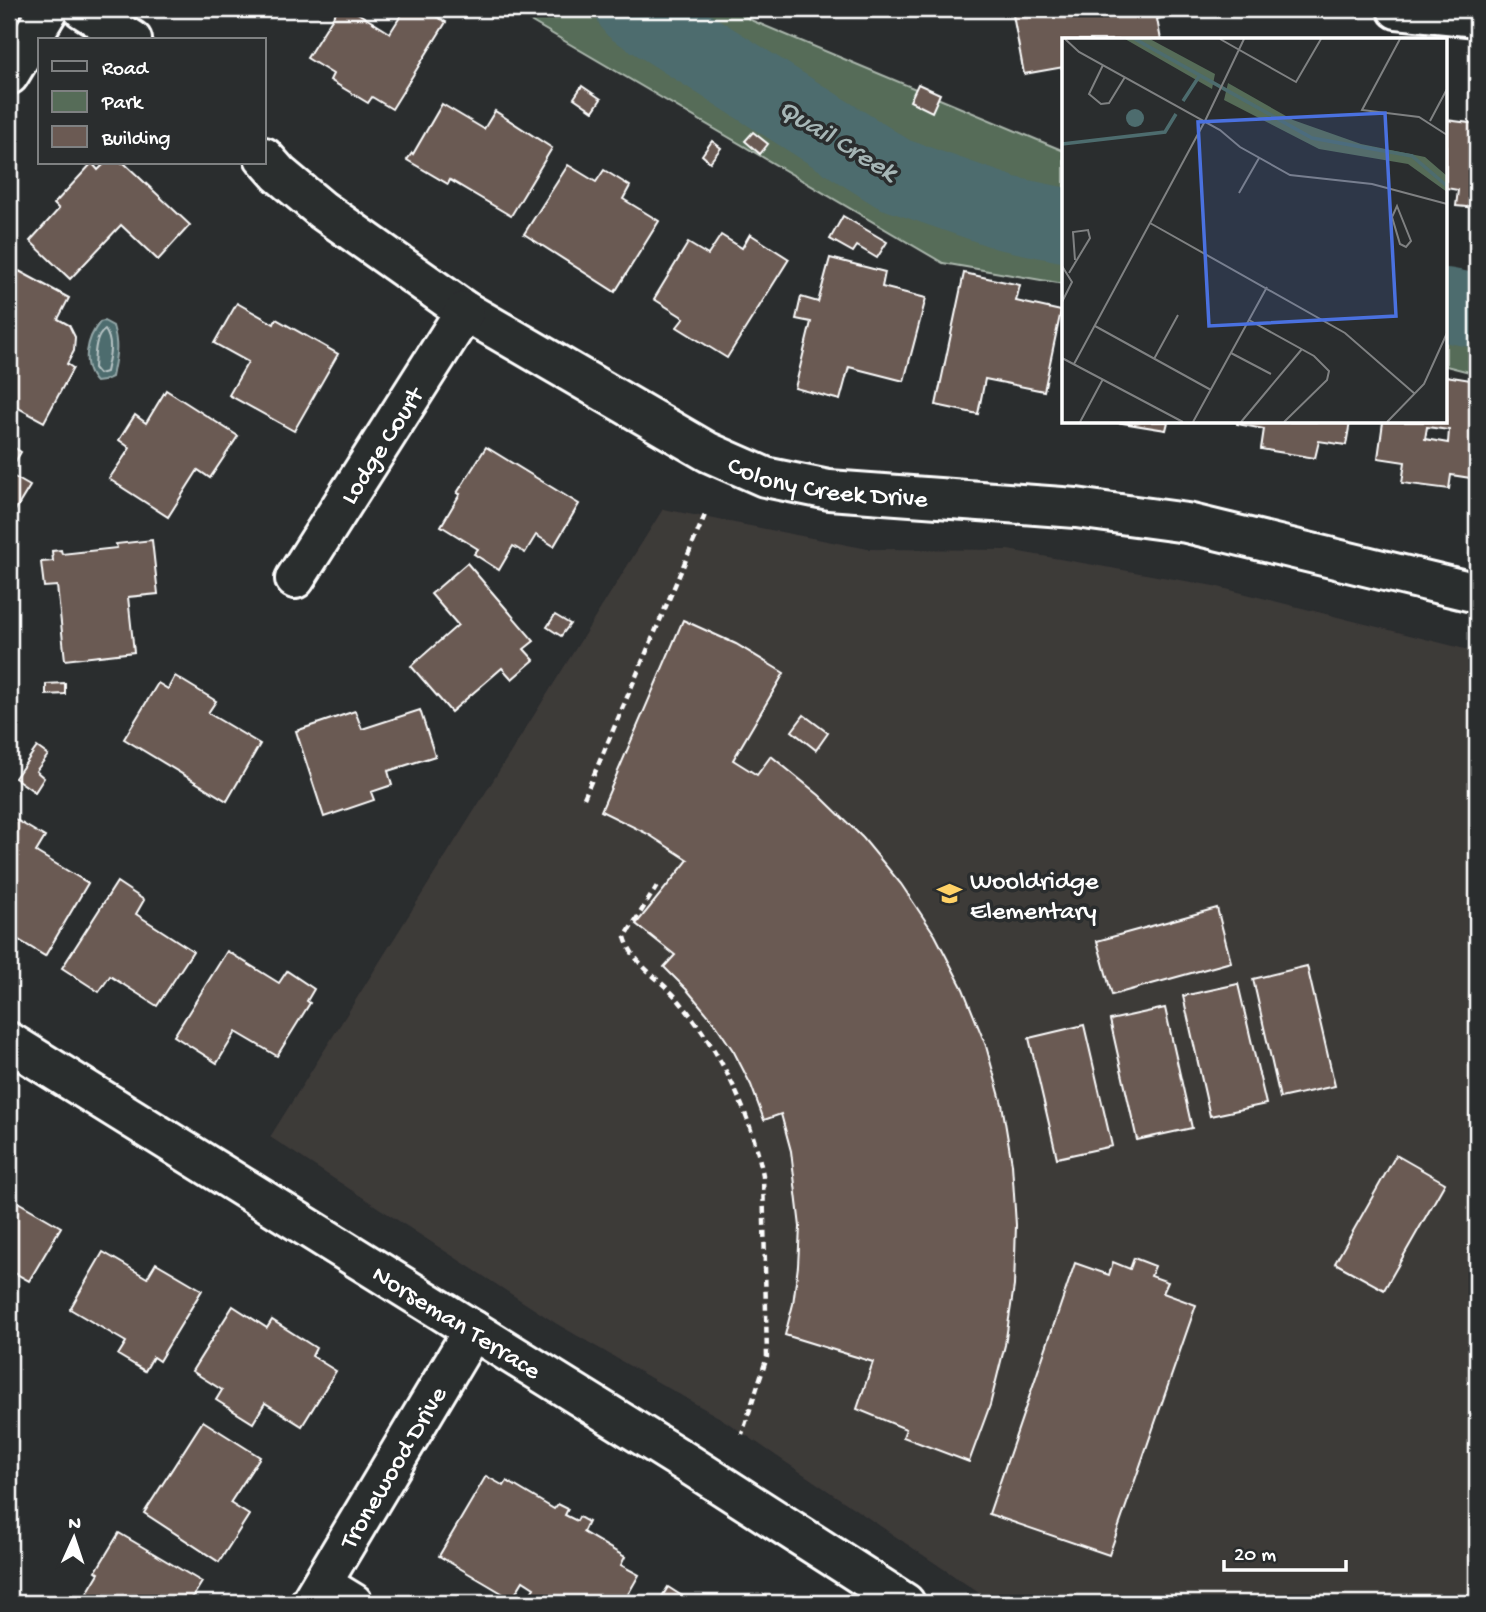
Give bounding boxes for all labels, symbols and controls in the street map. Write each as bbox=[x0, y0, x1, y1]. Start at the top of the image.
legend bbox=[38, 38, 266, 164]
inset map bbox=[1062, 38, 1448, 424]
text: Road bbox=[102, 58, 150, 83]
text: Park bbox=[101, 92, 145, 117]
water label: Quail Creek bbox=[771, 94, 904, 192]
text: Building bbox=[101, 128, 171, 153]
street label: Lodge Court bbox=[335, 381, 434, 511]
street label: Colony Creek Drive bbox=[722, 452, 929, 517]
place label: Wooldridge Elementary bbox=[970, 868, 1099, 929]
school or university icon: Wooldridge Elementary bbox=[936, 880, 964, 908]
street label: Norseman Terrace bbox=[365, 1260, 546, 1389]
street label: Tronewood Drive bbox=[334, 1381, 456, 1557]
north arrow bbox=[38, 1504, 108, 1574]
text: N bbox=[68, 1513, 82, 1536]
scale bar bbox=[1224, 1528, 1346, 1572]
text: 20 m bbox=[1234, 1544, 1276, 1569]

